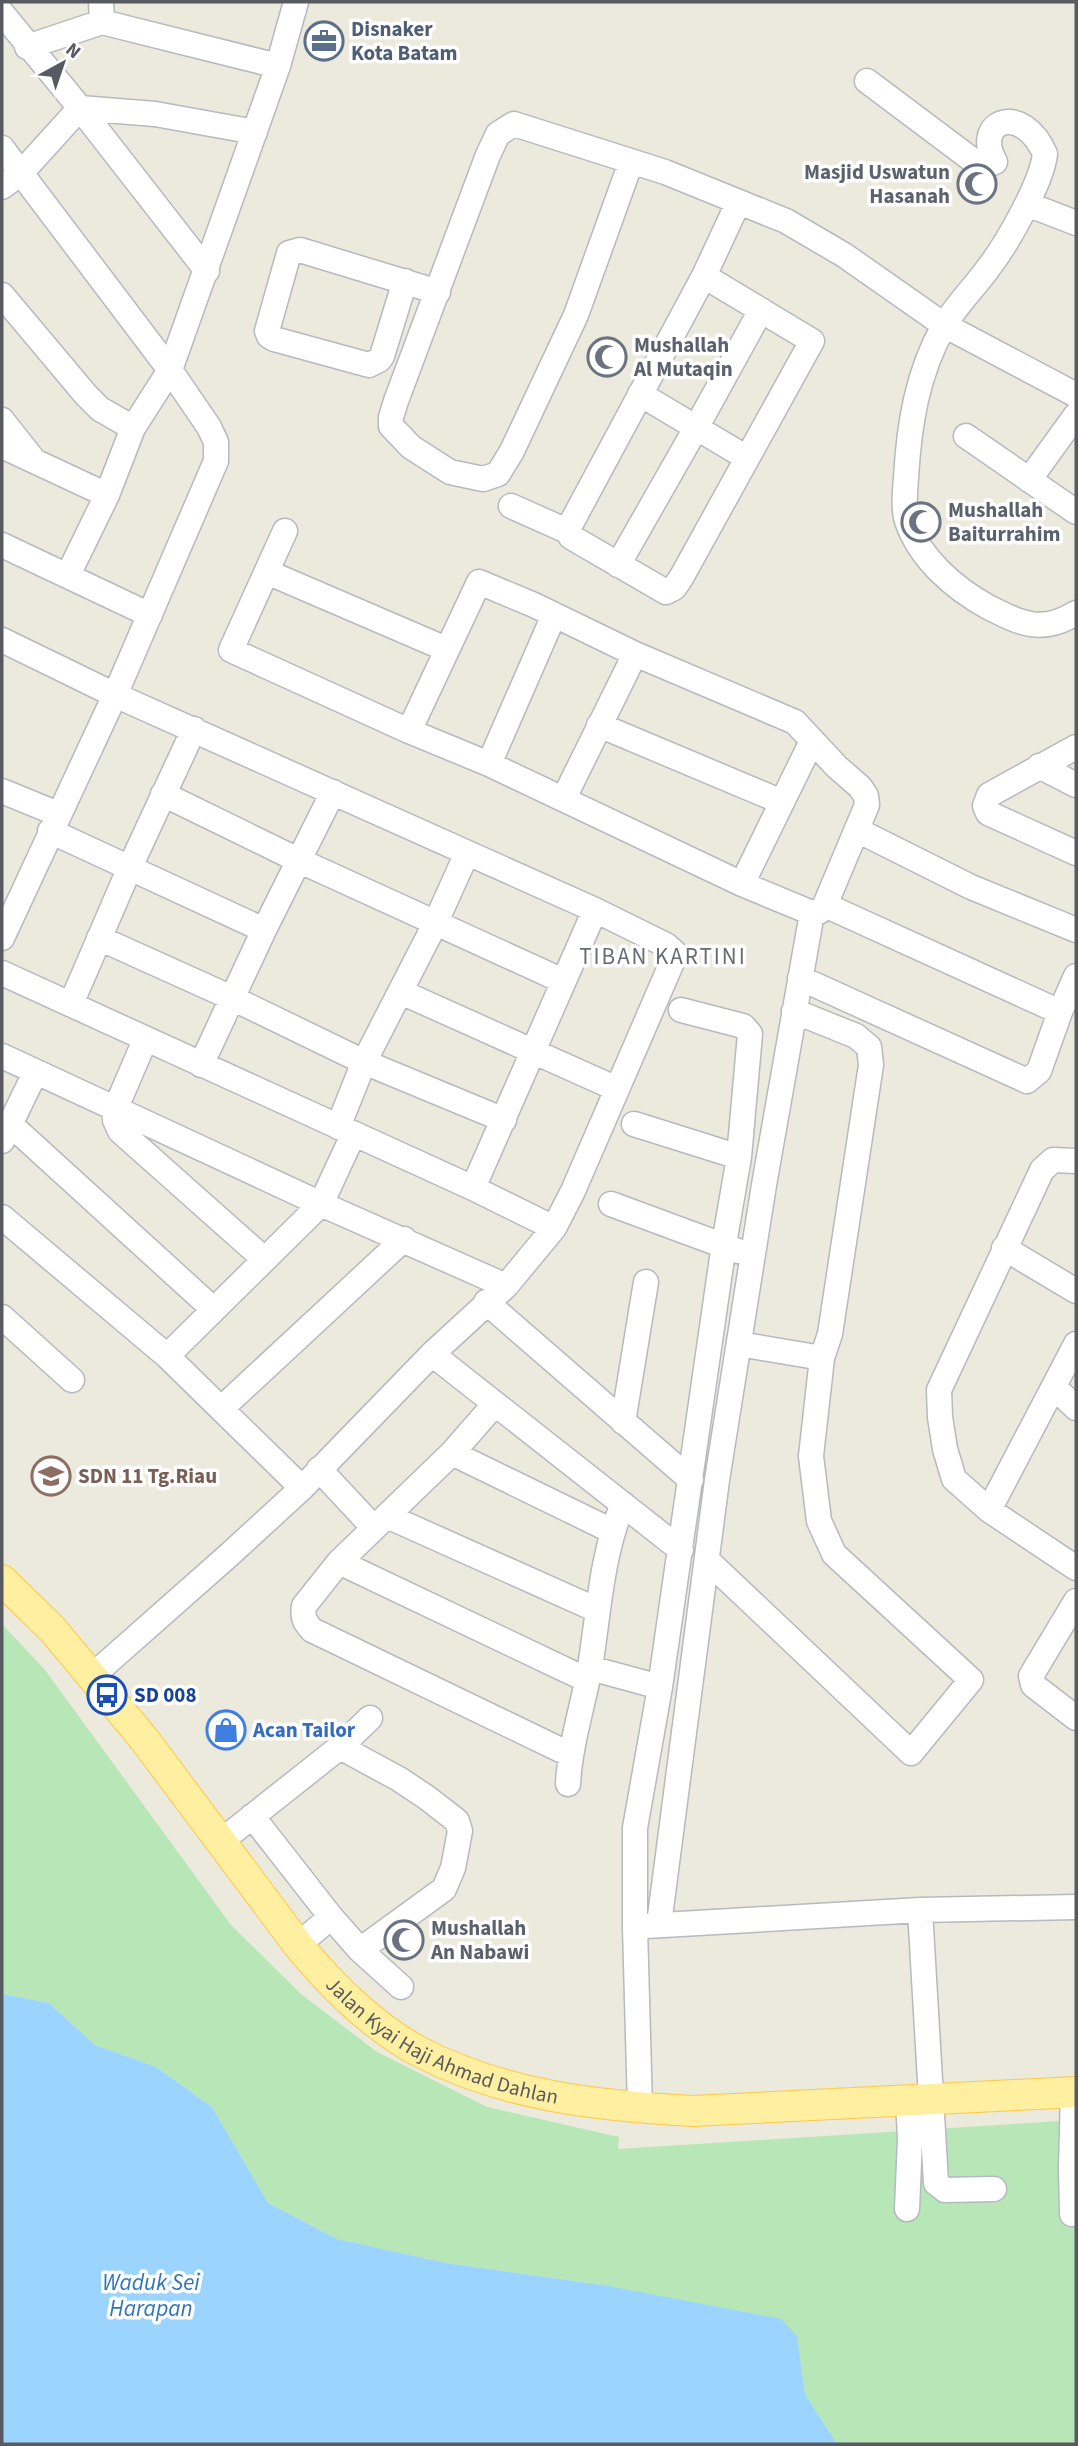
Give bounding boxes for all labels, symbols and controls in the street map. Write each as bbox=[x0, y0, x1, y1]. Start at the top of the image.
place label: Disnaker Kota Batam bbox=[351, 14, 458, 68]
office icon: Disnaker Kota Batam bbox=[303, 20, 345, 62]
north arrow bbox=[28, 28, 98, 98]
text: N bbox=[59, 37, 86, 66]
place label: Masjid Uswatun Hasanah bbox=[804, 157, 950, 211]
mosque icon: Masjid Uswatun Hasanah bbox=[956, 163, 998, 205]
place label: Mushallah Al Mutaqin bbox=[633, 330, 733, 384]
mosque icon: Mushallah Al Mutaqin bbox=[586, 336, 628, 378]
place label: Mushallah Baiturrahim bbox=[948, 495, 1061, 549]
mosque icon: Mushallah Baiturrahim bbox=[900, 501, 942, 543]
district label: TIBAN KARTINI bbox=[579, 940, 747, 973]
school or university icon: SDN 11 Tg.Riau bbox=[30, 1455, 72, 1497]
place label: SDN 11 Tg.Riau bbox=[78, 1461, 217, 1491]
bus stop icon: SD 008 bbox=[86, 1674, 128, 1716]
place label: SD 008 bbox=[134, 1680, 196, 1710]
shop icon: Acan Tailor bbox=[205, 1709, 247, 1751]
place label: Acan Tailor bbox=[252, 1715, 356, 1745]
place label: Mushallah An Nabawi bbox=[430, 1913, 529, 1967]
mosque icon: Mushallah An Nabawi bbox=[383, 1919, 425, 1961]
street label: Jalan Kyai Haji Ahmad Dahlan bbox=[319, 1970, 561, 2112]
water label: Waduk Sei Harapan bbox=[102, 2266, 200, 2325]

